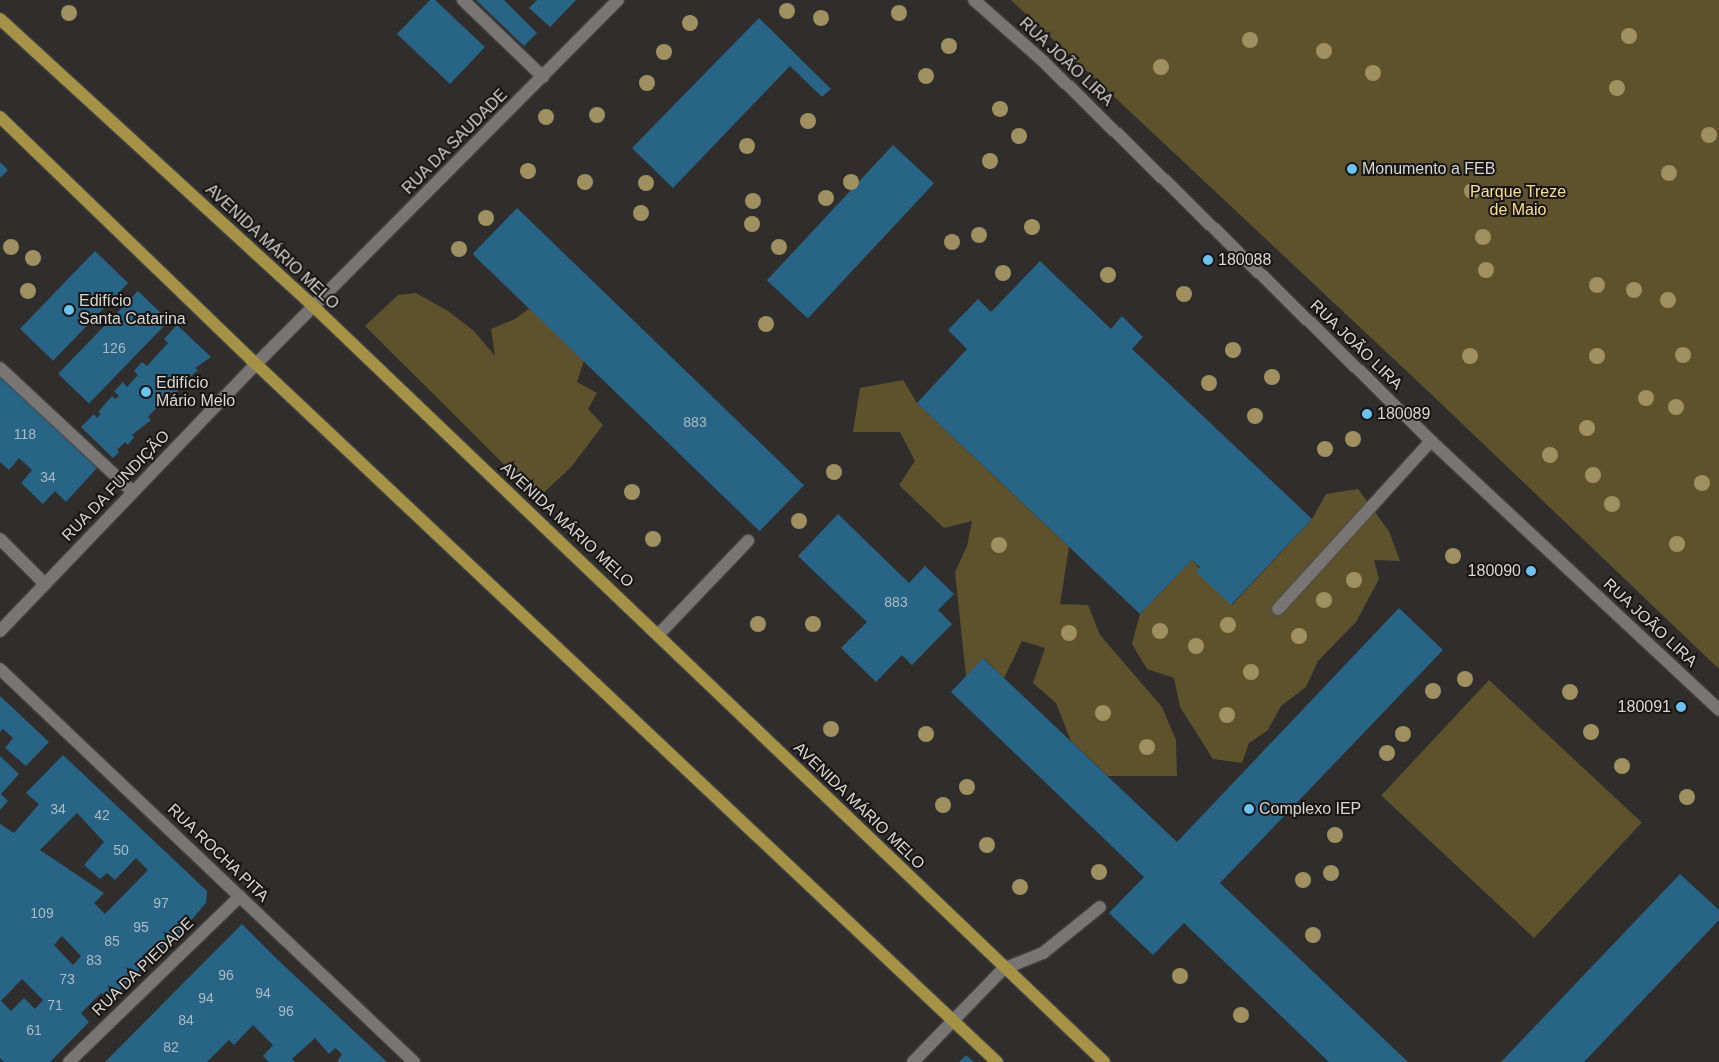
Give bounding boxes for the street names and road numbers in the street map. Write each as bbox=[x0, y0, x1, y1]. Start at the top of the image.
street label: RUA JOÃO LIRA bbox=[1015, 13, 1117, 111]
street label: RUA DA SAUDADE bbox=[398, 85, 512, 199]
street label: AVENIDA MÁRIO MELO bbox=[201, 180, 343, 314]
street label: RUA JOÃO LIRA bbox=[1306, 296, 1406, 394]
street label: RUA DA FUNDIÇÃO bbox=[58, 426, 174, 546]
street label: AVENIDA MÁRIO MELO bbox=[496, 458, 638, 592]
street label: RUA JOÃO LIRA bbox=[1599, 574, 1701, 672]
street label: AVENIDA MÁRIO MELO bbox=[789, 738, 929, 874]
street label: RUA ROCHA PITA bbox=[163, 799, 273, 907]
street label: RUA DA PIEDADE bbox=[88, 913, 198, 1021]

